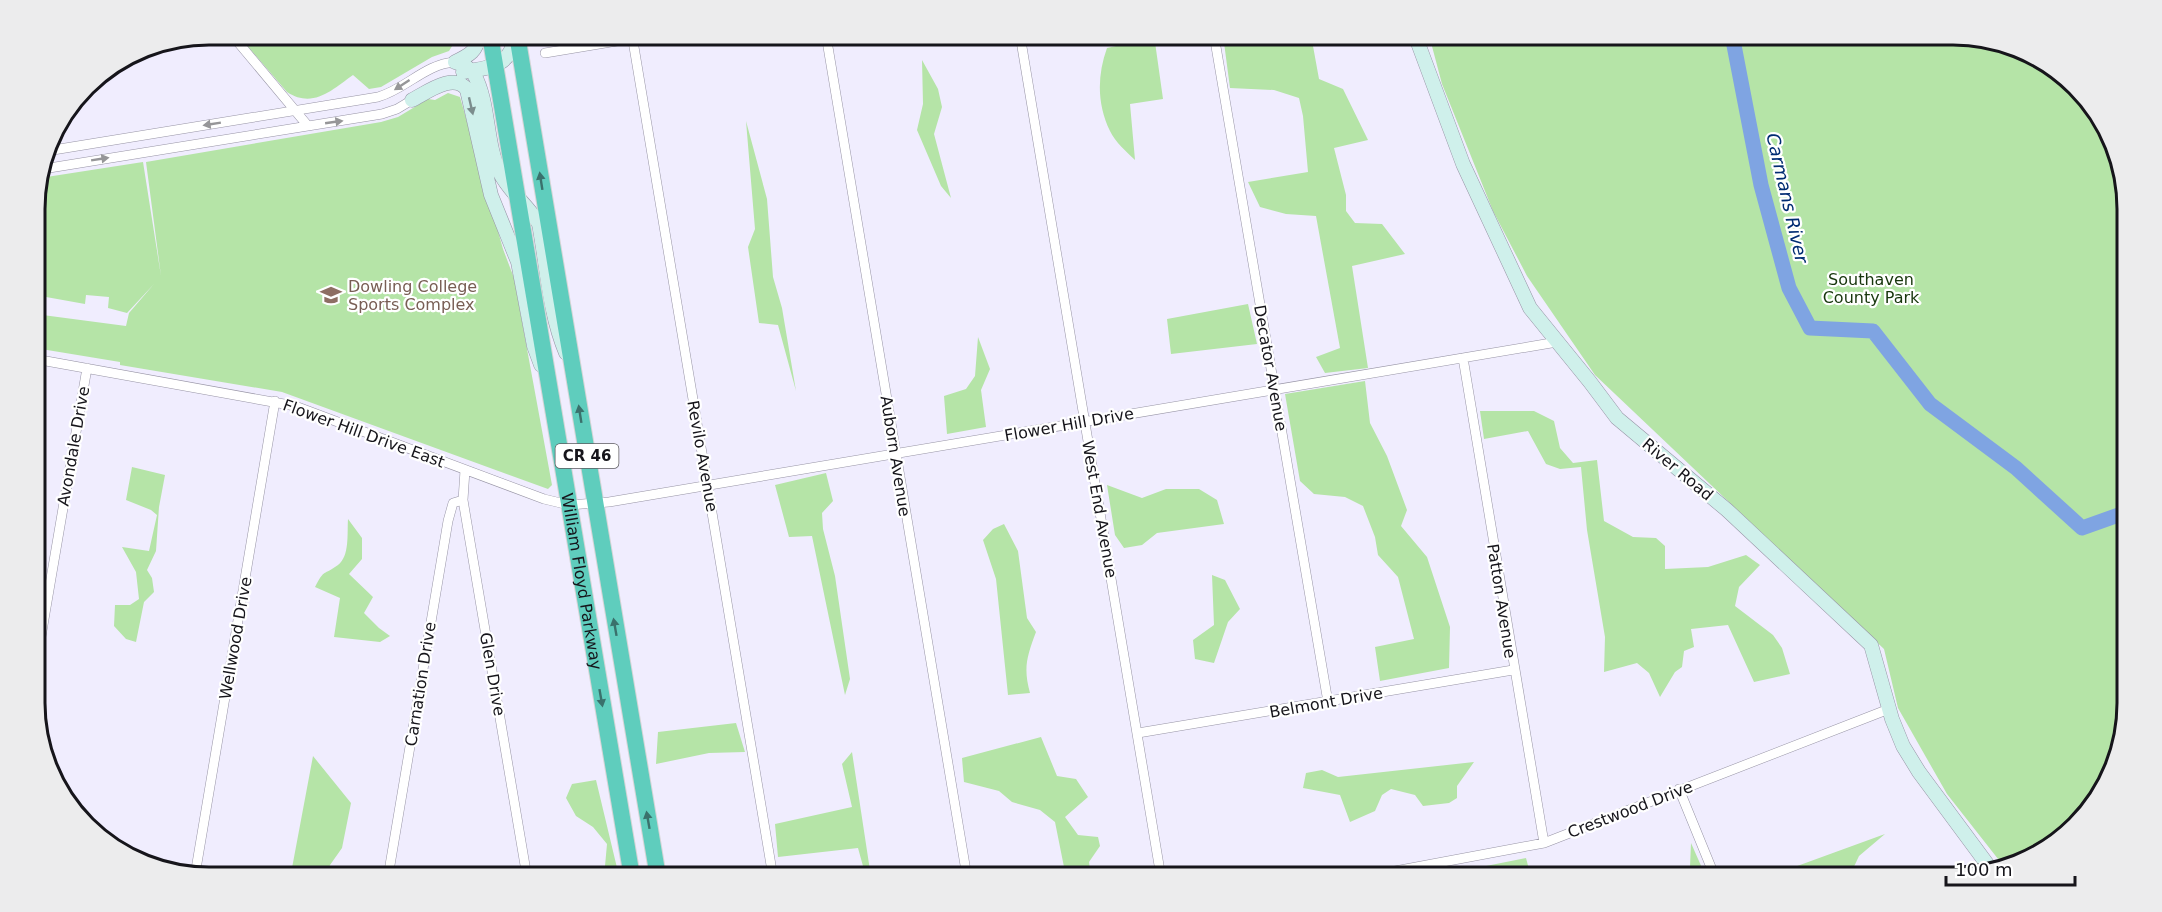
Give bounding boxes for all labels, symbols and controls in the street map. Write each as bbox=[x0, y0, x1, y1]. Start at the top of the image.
one-way arrow bbox=[394, 80, 410, 91]
one-way arrow bbox=[467, 97, 477, 115]
one-way arrow bbox=[325, 117, 344, 126]
one-way arrow bbox=[203, 120, 222, 129]
water label: Carmans River bbox=[1762, 131, 1813, 266]
one-way arrow bbox=[91, 155, 110, 164]
one-way arrow bbox=[536, 171, 545, 190]
park label: Southaven County Park bbox=[1823, 270, 1920, 307]
place label: Dowling College Sports Complex bbox=[348, 277, 477, 314]
school or university icon: Dowling College Sports Complex bbox=[319, 283, 343, 307]
street label: Decator Avenue bbox=[1250, 303, 1291, 433]
street label: Avondale Drive bbox=[54, 385, 93, 508]
street label: Auborn Avenue bbox=[877, 394, 914, 518]
street label: Flower Hill Drive East bbox=[280, 395, 447, 472]
street label: Revilo Avenue bbox=[683, 399, 722, 513]
street label: Flower Hill Drive bbox=[1003, 404, 1135, 445]
one-way arrow bbox=[575, 405, 584, 424]
street label: River Road bbox=[1638, 434, 1717, 505]
street label: West End Avenue bbox=[1078, 439, 1121, 579]
road number: CR 46 bbox=[556, 444, 618, 468]
street label: William Floyd Parkway bbox=[557, 492, 606, 671]
street label: Patton Avenue bbox=[1483, 542, 1520, 660]
street label: Wellwood Drive bbox=[215, 575, 256, 701]
one-way arrow bbox=[611, 618, 620, 637]
street label: Carnation Drive bbox=[401, 621, 440, 748]
street label: Glen Drive bbox=[476, 631, 509, 717]
street label: Belmont Drive bbox=[1268, 683, 1384, 722]
one-way arrow bbox=[597, 688, 606, 707]
street label: Crestwood Drive bbox=[1565, 777, 1695, 842]
one-way arrow bbox=[643, 810, 652, 829]
scale bar bbox=[1946, 849, 2075, 887]
text: 100 m bbox=[1955, 859, 2013, 880]

